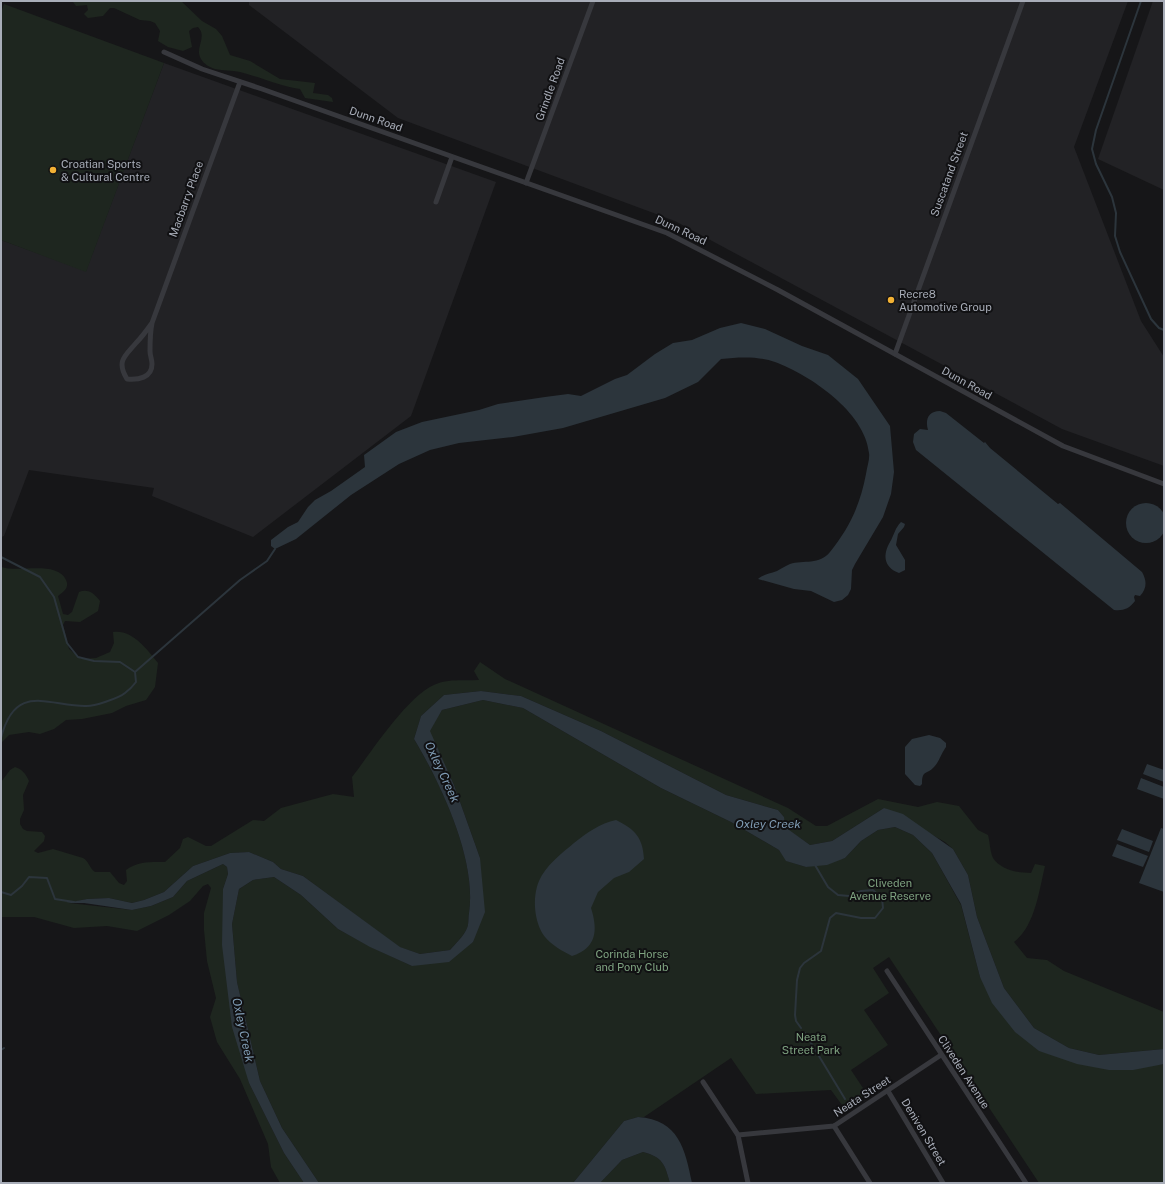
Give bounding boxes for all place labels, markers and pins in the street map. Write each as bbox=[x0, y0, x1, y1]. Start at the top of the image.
place label: Croatian Sports & Cultural Centre bbox=[61, 158, 150, 183]
marker: Croatian Sports & Cultural Centre bbox=[48, 165, 58, 175]
place label: Recre8 Automotive Group bbox=[899, 288, 992, 313]
marker: Recre8 Automotive Group bbox=[886, 295, 896, 305]

